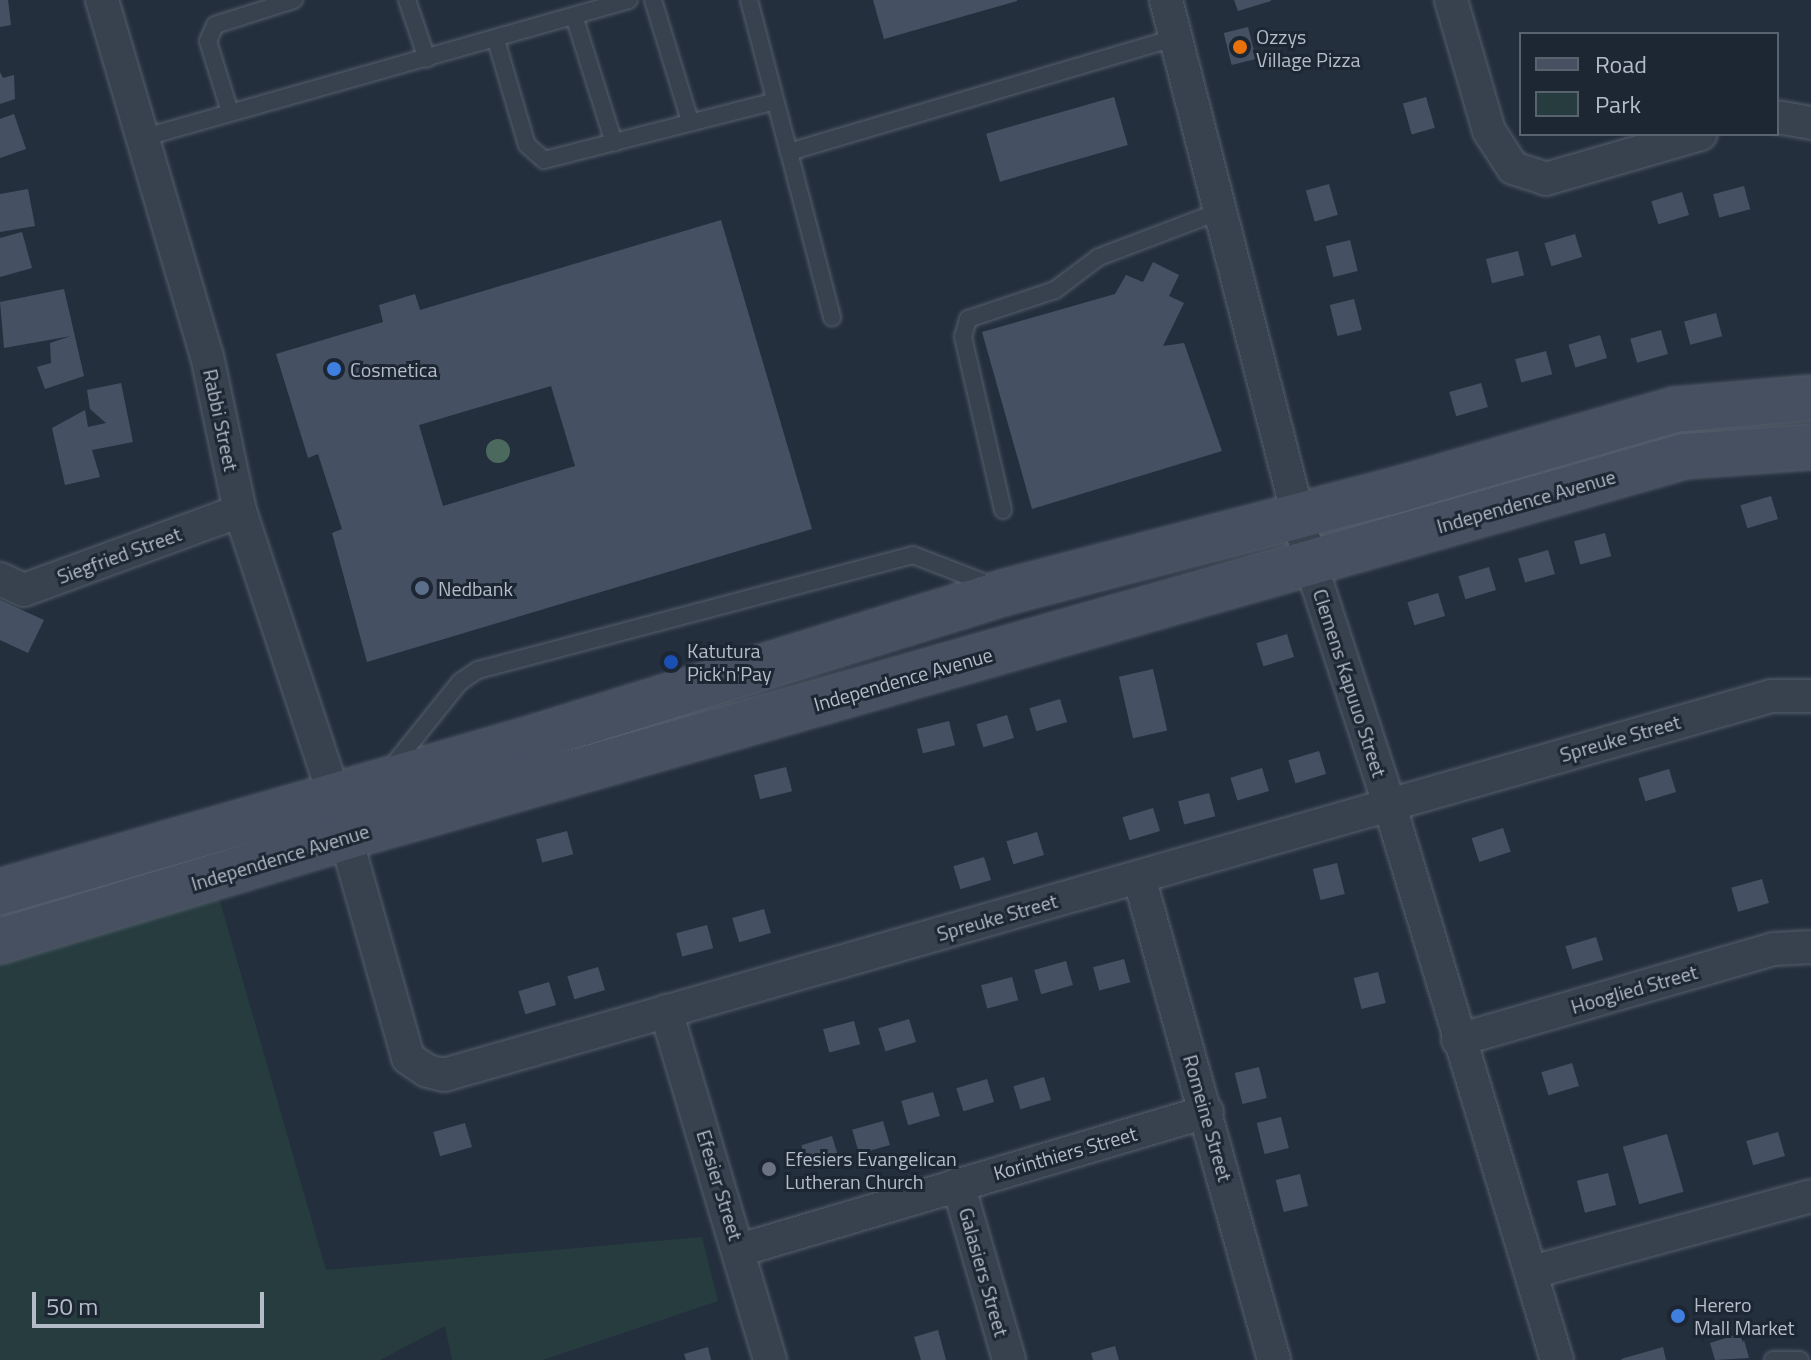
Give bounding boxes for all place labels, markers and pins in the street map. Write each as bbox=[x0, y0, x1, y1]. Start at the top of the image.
place label: Ozzys Village Pizza bbox=[1256, 24, 1361, 71]
marker: Ozzys Village Pizza bbox=[1231, 38, 1249, 56]
place label: Cosmetica bbox=[350, 357, 437, 381]
marker: Cosmetica bbox=[325, 360, 343, 378]
place label: Nedbank bbox=[438, 576, 513, 600]
marker: Nedbank bbox=[413, 579, 431, 597]
place label: Katutura Pick'n'Pay bbox=[687, 638, 772, 685]
marker: Katutura Pick'n'Pay bbox=[662, 653, 680, 671]
place label: Efesiers Evangelican Lutheran Church bbox=[785, 1146, 957, 1193]
marker: Efesiers Evangelican Lutheran Church bbox=[760, 1160, 778, 1178]
place label: Herero Mall Market bbox=[1694, 1292, 1795, 1339]
marker: Herero Mall Market bbox=[1669, 1307, 1687, 1325]

